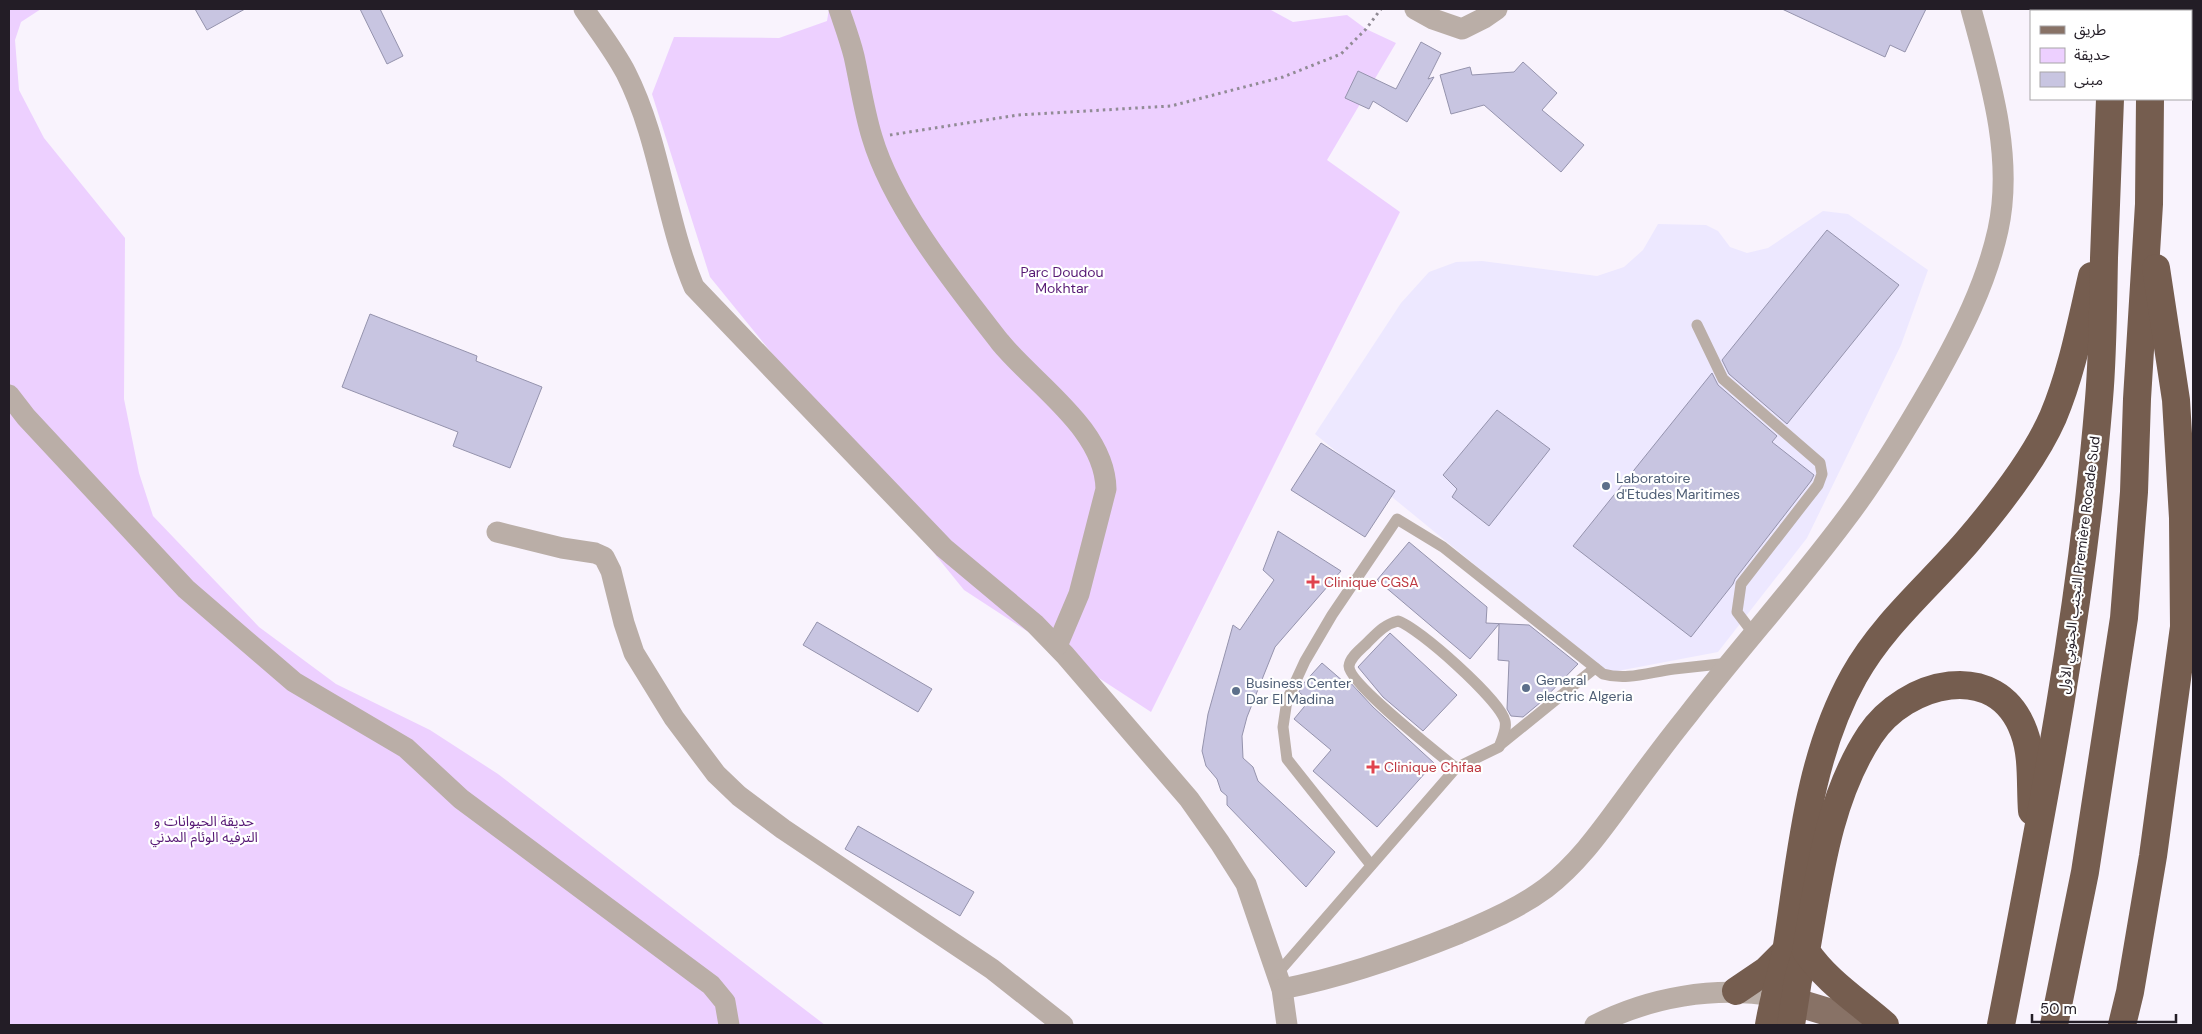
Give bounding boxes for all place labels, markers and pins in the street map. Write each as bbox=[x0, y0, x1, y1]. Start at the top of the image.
place label: Laboratoire d'Etudes Maritimes bbox=[1616, 469, 1740, 503]
marker: Laboratoire d'Etudes Maritimes bbox=[1600, 480, 1612, 492]
place label: Clinique CGSA bbox=[1324, 573, 1418, 591]
marker: Clinique CGSA bbox=[1306, 575, 1320, 589]
place label: General electric Algeria bbox=[1536, 671, 1633, 705]
place label: Business Center Dar El Madina bbox=[1246, 674, 1351, 708]
marker: General electric Algeria bbox=[1520, 682, 1532, 694]
marker: Business Center Dar El Madina bbox=[1230, 685, 1242, 697]
place label: Clinique Chifaa bbox=[1384, 758, 1482, 776]
marker: Clinique Chifaa bbox=[1366, 760, 1380, 774]

